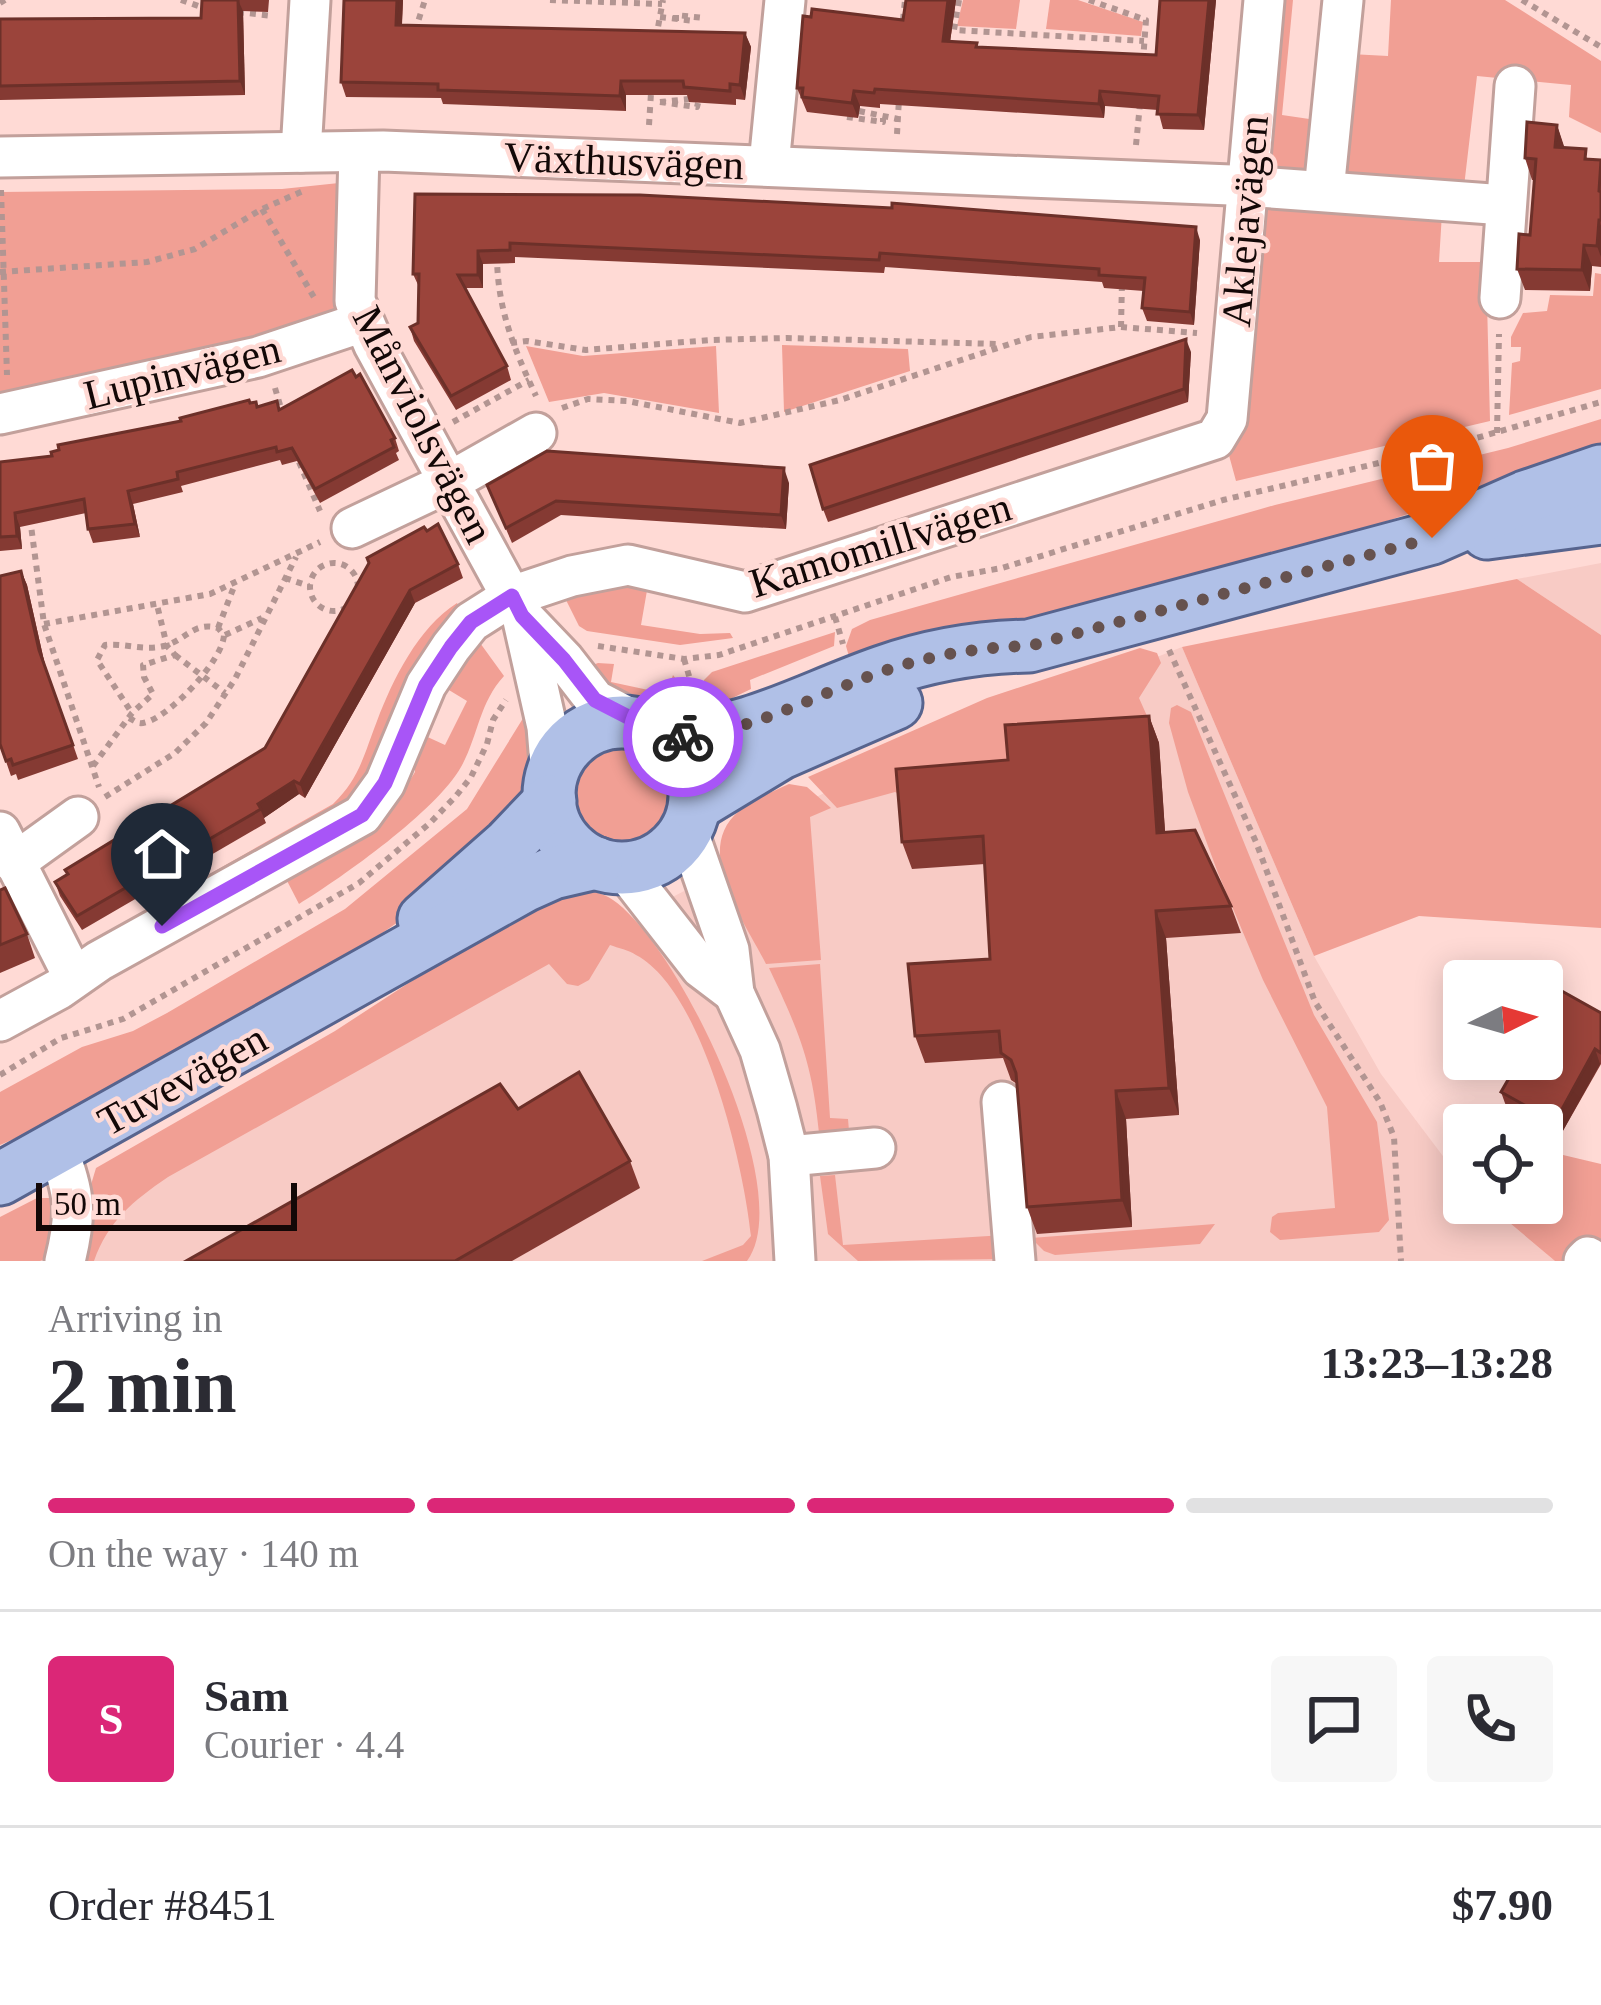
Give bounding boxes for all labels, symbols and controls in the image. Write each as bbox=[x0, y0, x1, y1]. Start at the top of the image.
street label: Aklejavägen bbox=[1213, 113, 1277, 329]
street label: Växthusvägen bbox=[503, 134, 745, 188]
street label: Månviolsvägen bbox=[344, 299, 502, 550]
street label: Lupinvägen bbox=[79, 325, 285, 419]
pin bbox=[1381, 415, 1483, 538]
icon: bag bbox=[1399, 433, 1465, 499]
street label: Kamomillvägen bbox=[744, 483, 1016, 607]
courier bbox=[623, 677, 743, 797]
icon: bike bbox=[650, 704, 716, 770]
pin bbox=[111, 803, 213, 926]
icon: home bbox=[129, 821, 195, 887]
north arrow bbox=[1443, 960, 1563, 1080]
map controls bbox=[1443, 960, 1563, 1224]
street label: Tuvevägen bbox=[90, 1015, 275, 1145]
button: locate bbox=[1443, 1104, 1563, 1224]
scale bar bbox=[36, 1177, 297, 1230]
text: 50 m bbox=[54, 1186, 121, 1222]
text: Arriving in bbox=[48, 1297, 222, 1340]
text: 13:23–13:28 bbox=[1321, 1338, 1553, 1388]
text: 2 min bbox=[48, 1342, 237, 1429]
text: On the way · 140 m bbox=[48, 1532, 359, 1575]
button: chat bbox=[1271, 1656, 1397, 1782]
button: phone bbox=[1427, 1656, 1553, 1782]
text: Sam bbox=[204, 1671, 289, 1721]
text: S bbox=[98, 1694, 124, 1744]
text: Courier · 4.4 bbox=[204, 1723, 404, 1766]
text: Order #8451 bbox=[48, 1880, 277, 1930]
text: $7.90 bbox=[1452, 1880, 1553, 1930]

